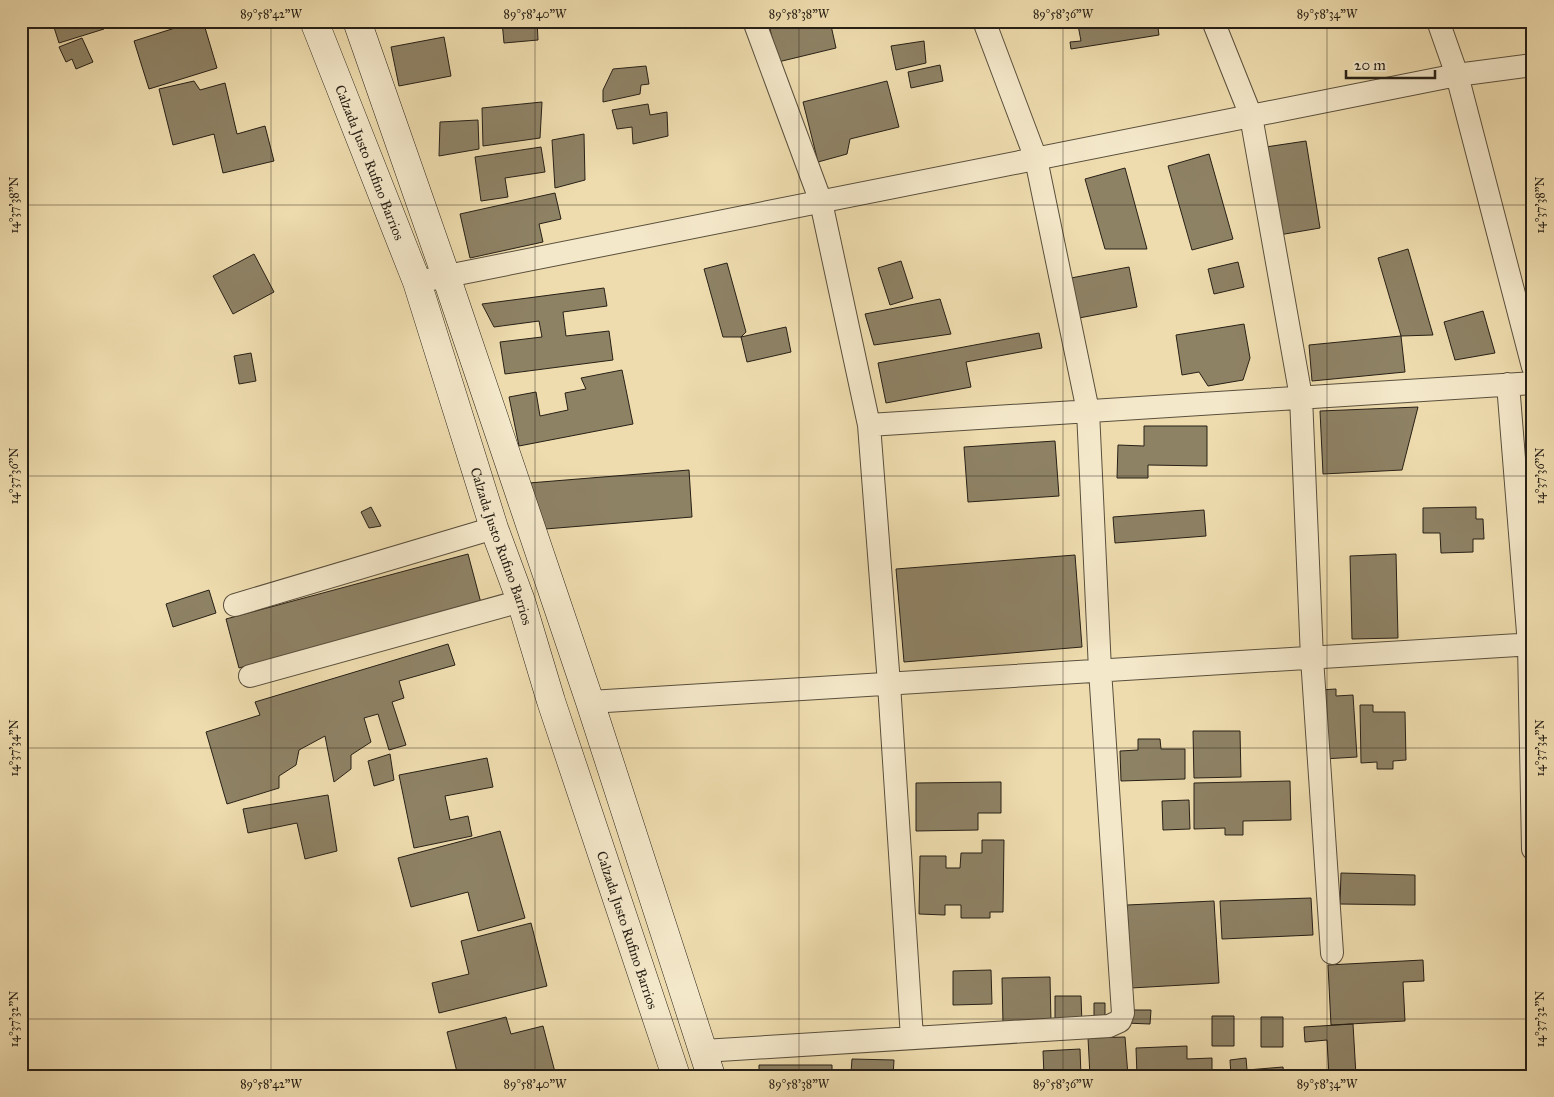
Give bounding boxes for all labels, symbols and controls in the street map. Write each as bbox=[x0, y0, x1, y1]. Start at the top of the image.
text: 89°58'42"W bbox=[240, 7, 302, 21]
text: 89°58'40"W bbox=[504, 7, 567, 21]
text: 89°58'38"W bbox=[769, 7, 830, 21]
text: 89°58'36"W bbox=[1033, 7, 1094, 21]
text: 89°58'34"W bbox=[1297, 7, 1358, 21]
scale bar bbox=[1346, 48, 1435, 80]
text: 20 m bbox=[1354, 56, 1386, 74]
street label: Calzada Justo Rufino Barrios bbox=[331, 82, 408, 243]
text: 14°37'38"N bbox=[7, 177, 21, 233]
text: 14°37'38"N bbox=[1533, 177, 1547, 233]
text: 14°37'36"N bbox=[7, 448, 21, 504]
text: 14°37'36"N bbox=[1533, 448, 1547, 504]
street label: Calzada Justo Rufino Barrios bbox=[467, 465, 536, 627]
text: 14°37'34"N bbox=[7, 719, 21, 777]
text: 14°37'34"N bbox=[1533, 719, 1547, 777]
street label: Calzada Justo Rufino Barrios bbox=[593, 849, 661, 1011]
text: 14°37'32"N bbox=[7, 991, 21, 1047]
text: 14°37'32"N bbox=[1533, 991, 1547, 1047]
text: 89°58'42"W bbox=[240, 1077, 302, 1091]
text: 89°58'40"W bbox=[504, 1077, 567, 1091]
text: 89°58'38"W bbox=[769, 1077, 830, 1091]
text: 89°58'36"W bbox=[1033, 1077, 1094, 1091]
text: 89°58'34"W bbox=[1297, 1077, 1358, 1091]

